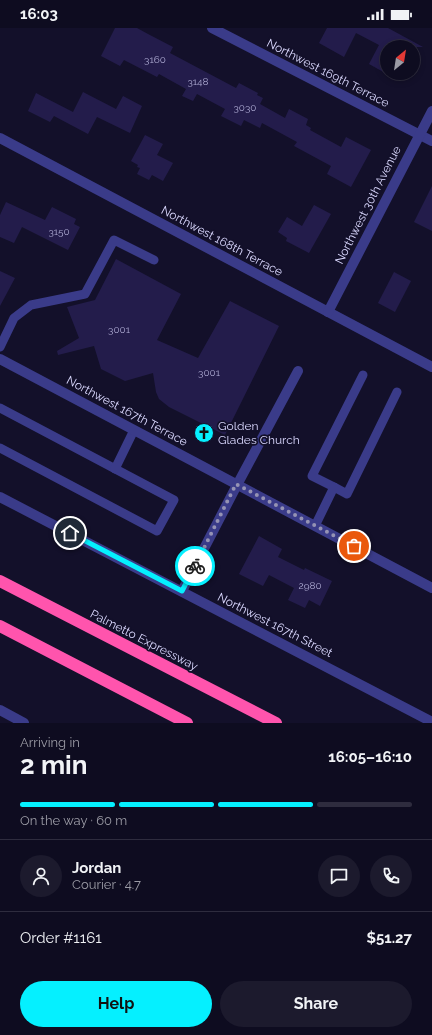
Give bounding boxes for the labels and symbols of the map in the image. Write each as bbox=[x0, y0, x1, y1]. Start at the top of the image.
street label: Northwest 169th Terrace bbox=[264, 36, 392, 110]
north arrow bbox=[380, 40, 420, 80]
house number: 3160 bbox=[144, 54, 166, 65]
house number: 3148 bbox=[187, 76, 209, 87]
house number: 3030 bbox=[234, 102, 256, 113]
street label: Northwest 30th Avenue bbox=[332, 144, 404, 266]
street label: Northwest 168th Terrace bbox=[159, 203, 285, 279]
house number: 3150 bbox=[48, 226, 70, 237]
house number: 3001 bbox=[108, 324, 131, 335]
house number: 3001 bbox=[198, 367, 221, 378]
street label: Northwest 167th Terrace bbox=[64, 373, 190, 449]
place label: Golden Glades Church bbox=[218, 419, 300, 447]
church icon: Golden Glades Church bbox=[193, 422, 215, 444]
pin bbox=[53, 516, 87, 550]
pin bbox=[337, 529, 371, 563]
courier bbox=[175, 546, 215, 586]
house number: 2980 bbox=[298, 580, 322, 591]
street label: Northwest 167th Street bbox=[215, 590, 335, 660]
street label: Palmetto Expressway bbox=[88, 607, 201, 673]

